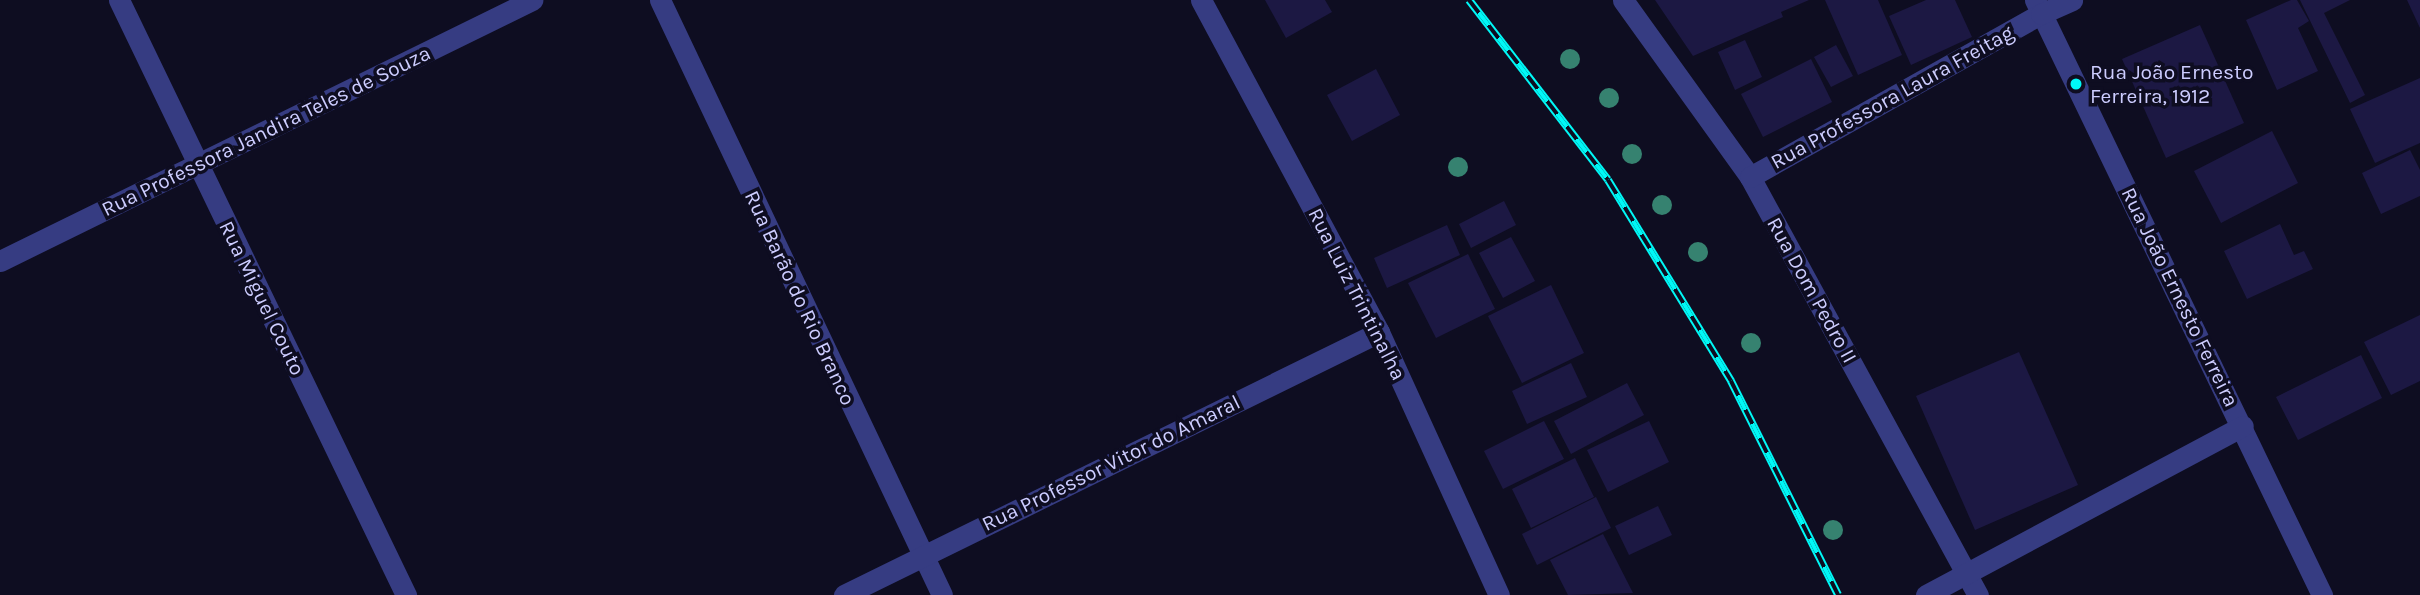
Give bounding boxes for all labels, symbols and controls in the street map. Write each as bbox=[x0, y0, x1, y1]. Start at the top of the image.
street label: Rua Professora Laura Freitag bbox=[1766, 20, 2018, 174]
street label: Rua Professora Jandira Teles de Souza bbox=[97, 40, 435, 222]
place label: Rua João Ernesto Ferreira, 1912 bbox=[2090, 59, 2253, 109]
marker: Rua João Ernesto Ferreira, 1912 bbox=[2068, 76, 2084, 92]
street label: Rua João Ernesto Ferreira bbox=[2116, 183, 2244, 411]
street label: Rua Barão do Rio Branco bbox=[739, 187, 861, 409]
street label: Rua Luiz Trintinalha bbox=[1303, 204, 1411, 384]
street label: Rua Dom Pedro II bbox=[1762, 213, 1862, 367]
street label: Rua Miguel Couto bbox=[214, 217, 310, 379]
street label: Rua Professor Vitor do Amaral bbox=[978, 389, 1244, 537]

